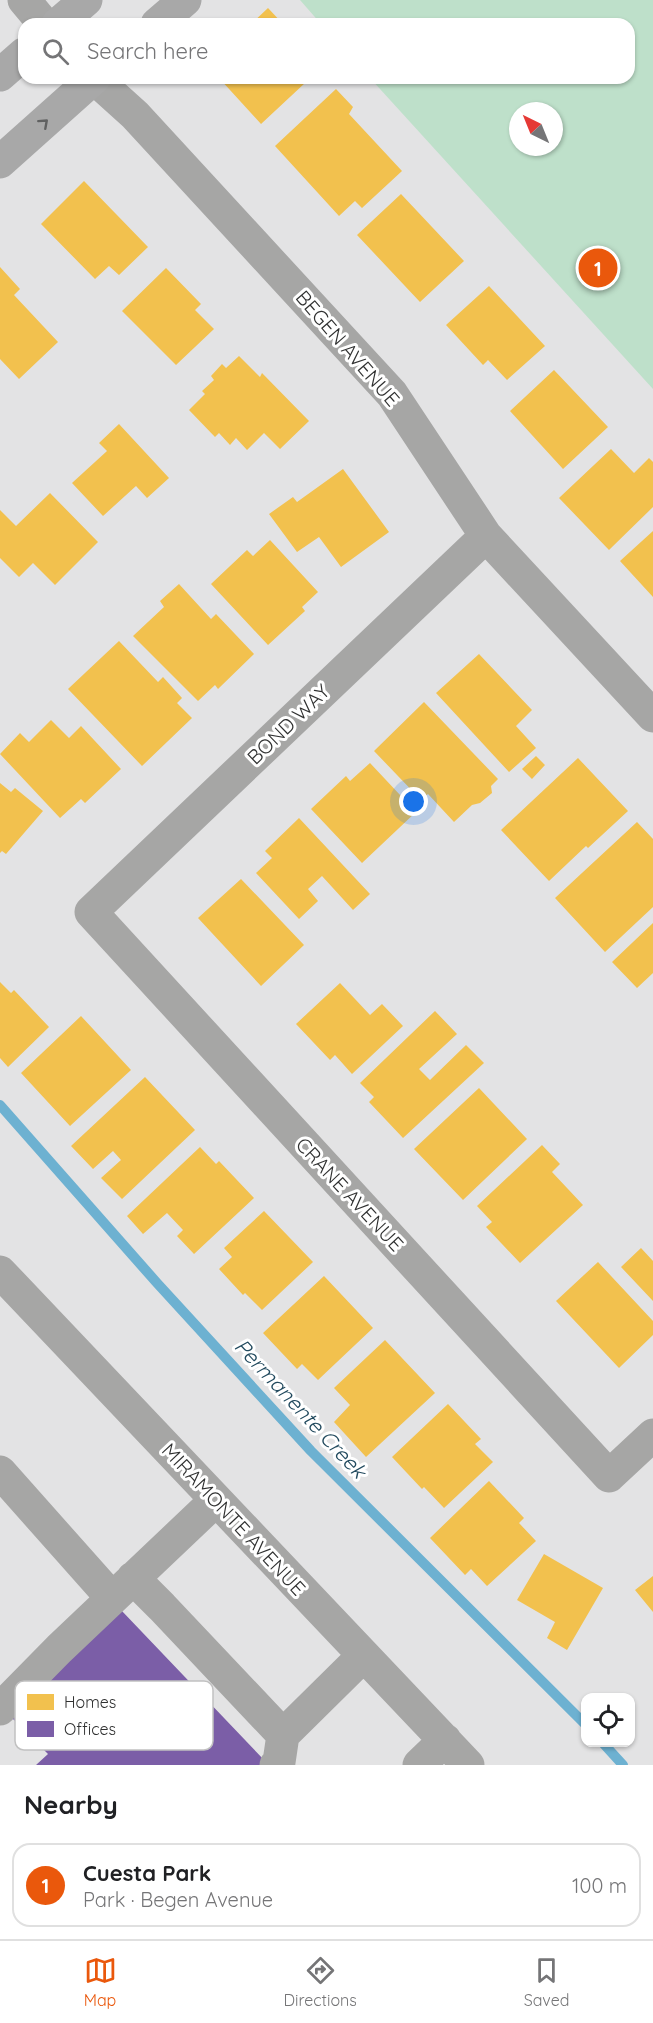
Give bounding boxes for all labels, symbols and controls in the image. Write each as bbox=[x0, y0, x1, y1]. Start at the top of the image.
search box bbox=[18, 18, 635, 84]
icon: search bbox=[39, 35, 72, 68]
text: Search here bbox=[87, 37, 208, 65]
north arrow bbox=[509, 102, 563, 156]
one-way arrow bbox=[37, 119, 48, 130]
pin: 1 bbox=[578, 246, 618, 290]
street label: BEGEN AVENUE bbox=[291, 285, 405, 411]
street label: BOND WAY bbox=[242, 679, 334, 769]
your location bbox=[399, 787, 428, 816]
street label: CRANE AVENUE bbox=[291, 1132, 409, 1256]
water label: Permanente Creek bbox=[230, 1333, 373, 1484]
street label: MIRAMONTE AVENUE bbox=[157, 1438, 311, 1600]
legend bbox=[15, 1681, 213, 1750]
text: Homes bbox=[64, 1692, 116, 1712]
map controls bbox=[581, 1693, 635, 1747]
button: locate bbox=[581, 1693, 635, 1747]
text: Offices bbox=[64, 1719, 116, 1739]
text: Nearby bbox=[24, 1788, 118, 1821]
text: Cuesta Park bbox=[83, 1859, 211, 1887]
text: 1 bbox=[42, 1873, 49, 1898]
text: 100 m bbox=[572, 1873, 627, 1898]
text: Park · Begen Avenue bbox=[83, 1887, 273, 1912]
tab: Map bbox=[84, 1954, 117, 2010]
tab: Directions bbox=[284, 1954, 357, 2010]
tab: Saved bbox=[524, 1954, 569, 2010]

